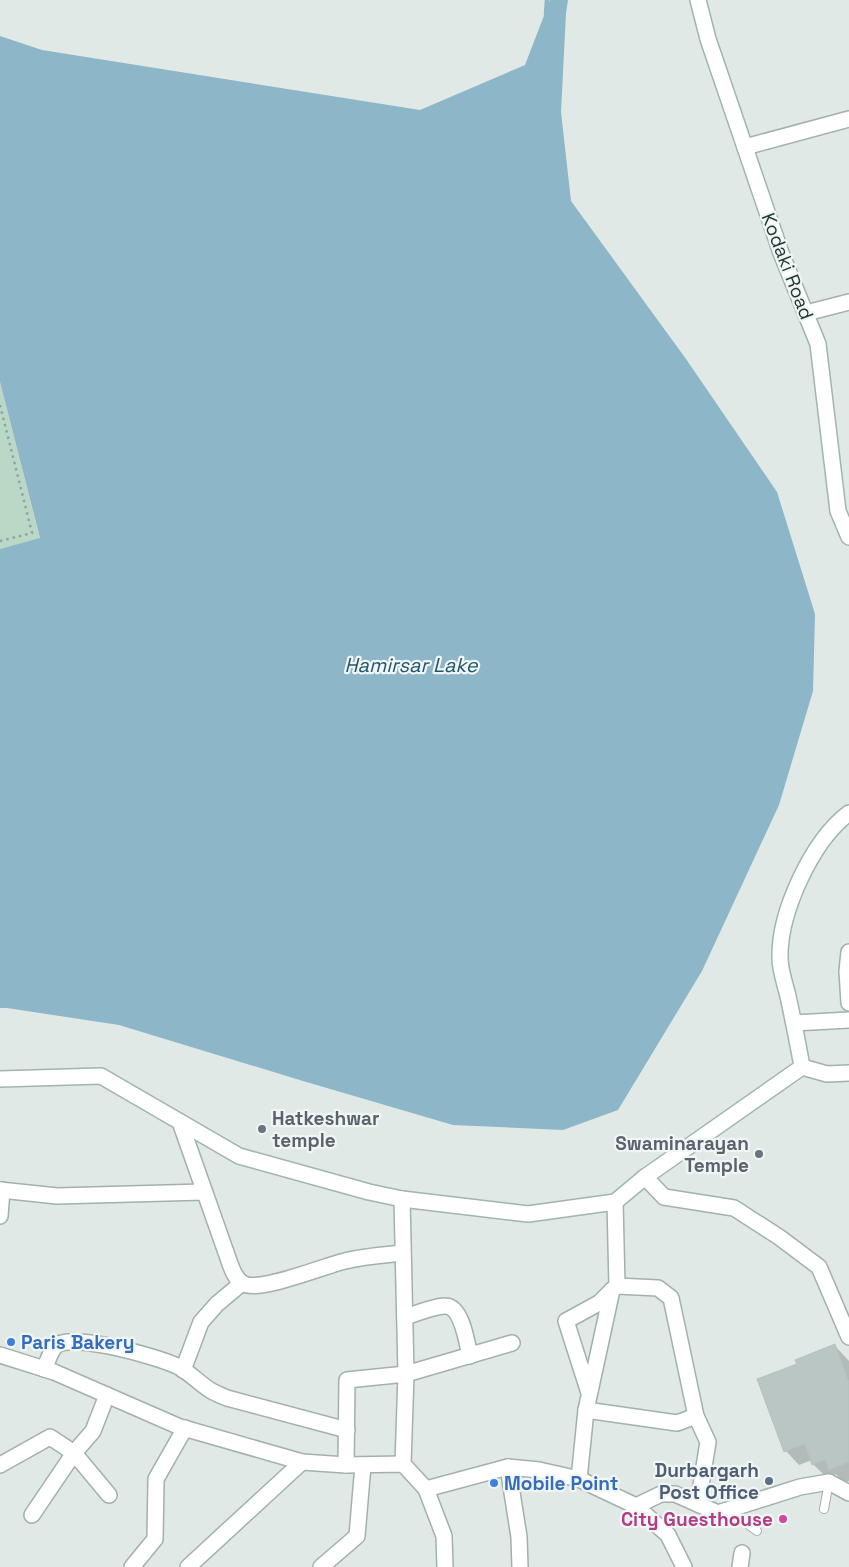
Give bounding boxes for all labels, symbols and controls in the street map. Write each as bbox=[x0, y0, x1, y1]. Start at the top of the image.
street label: Kodaki Road bbox=[756, 209, 819, 323]
water label: Hamirsar Lake bbox=[344, 652, 479, 678]
place label: Hatkeshwar temple bbox=[272, 1106, 380, 1153]
marker: Hatkeshwar temple bbox=[256, 1123, 268, 1135]
place label: Swaminarayan Temple bbox=[615, 1131, 749, 1178]
marker: Swaminarayan Temple bbox=[753, 1148, 765, 1160]
place label: Paris Bakery bbox=[21, 1330, 135, 1355]
marker: Paris Bakery bbox=[5, 1336, 17, 1348]
place label: Durbargarh Post Office bbox=[654, 1458, 759, 1505]
place label: Mobile Point bbox=[504, 1471, 618, 1496]
marker: Durbargarh Post Office bbox=[763, 1475, 775, 1487]
marker: Mobile Point bbox=[488, 1477, 500, 1489]
place label: City Guesthouse bbox=[621, 1507, 773, 1532]
marker: City Guesthouse bbox=[777, 1513, 789, 1525]

